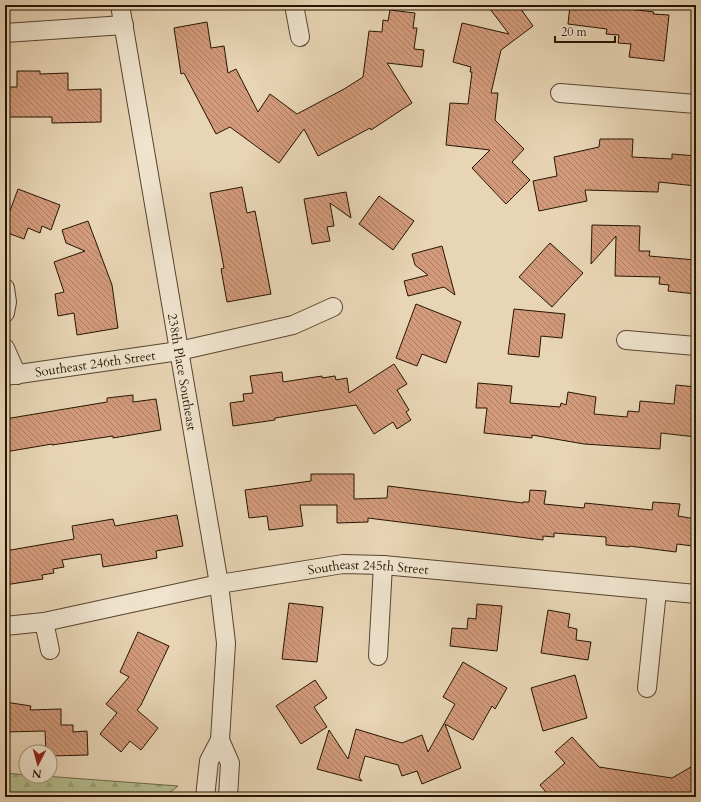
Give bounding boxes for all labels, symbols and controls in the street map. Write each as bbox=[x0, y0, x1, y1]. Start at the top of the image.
scale bar bbox=[555, 18, 615, 44]
text: 20 m bbox=[561, 24, 588, 40]
street label: 238th Place Southeast bbox=[163, 312, 201, 432]
street label: Southeast 246th Street bbox=[34, 346, 157, 382]
street label: Southeast 245th Street bbox=[307, 556, 429, 580]
north arrow bbox=[18, 744, 58, 784]
text: N bbox=[31, 765, 43, 781]

